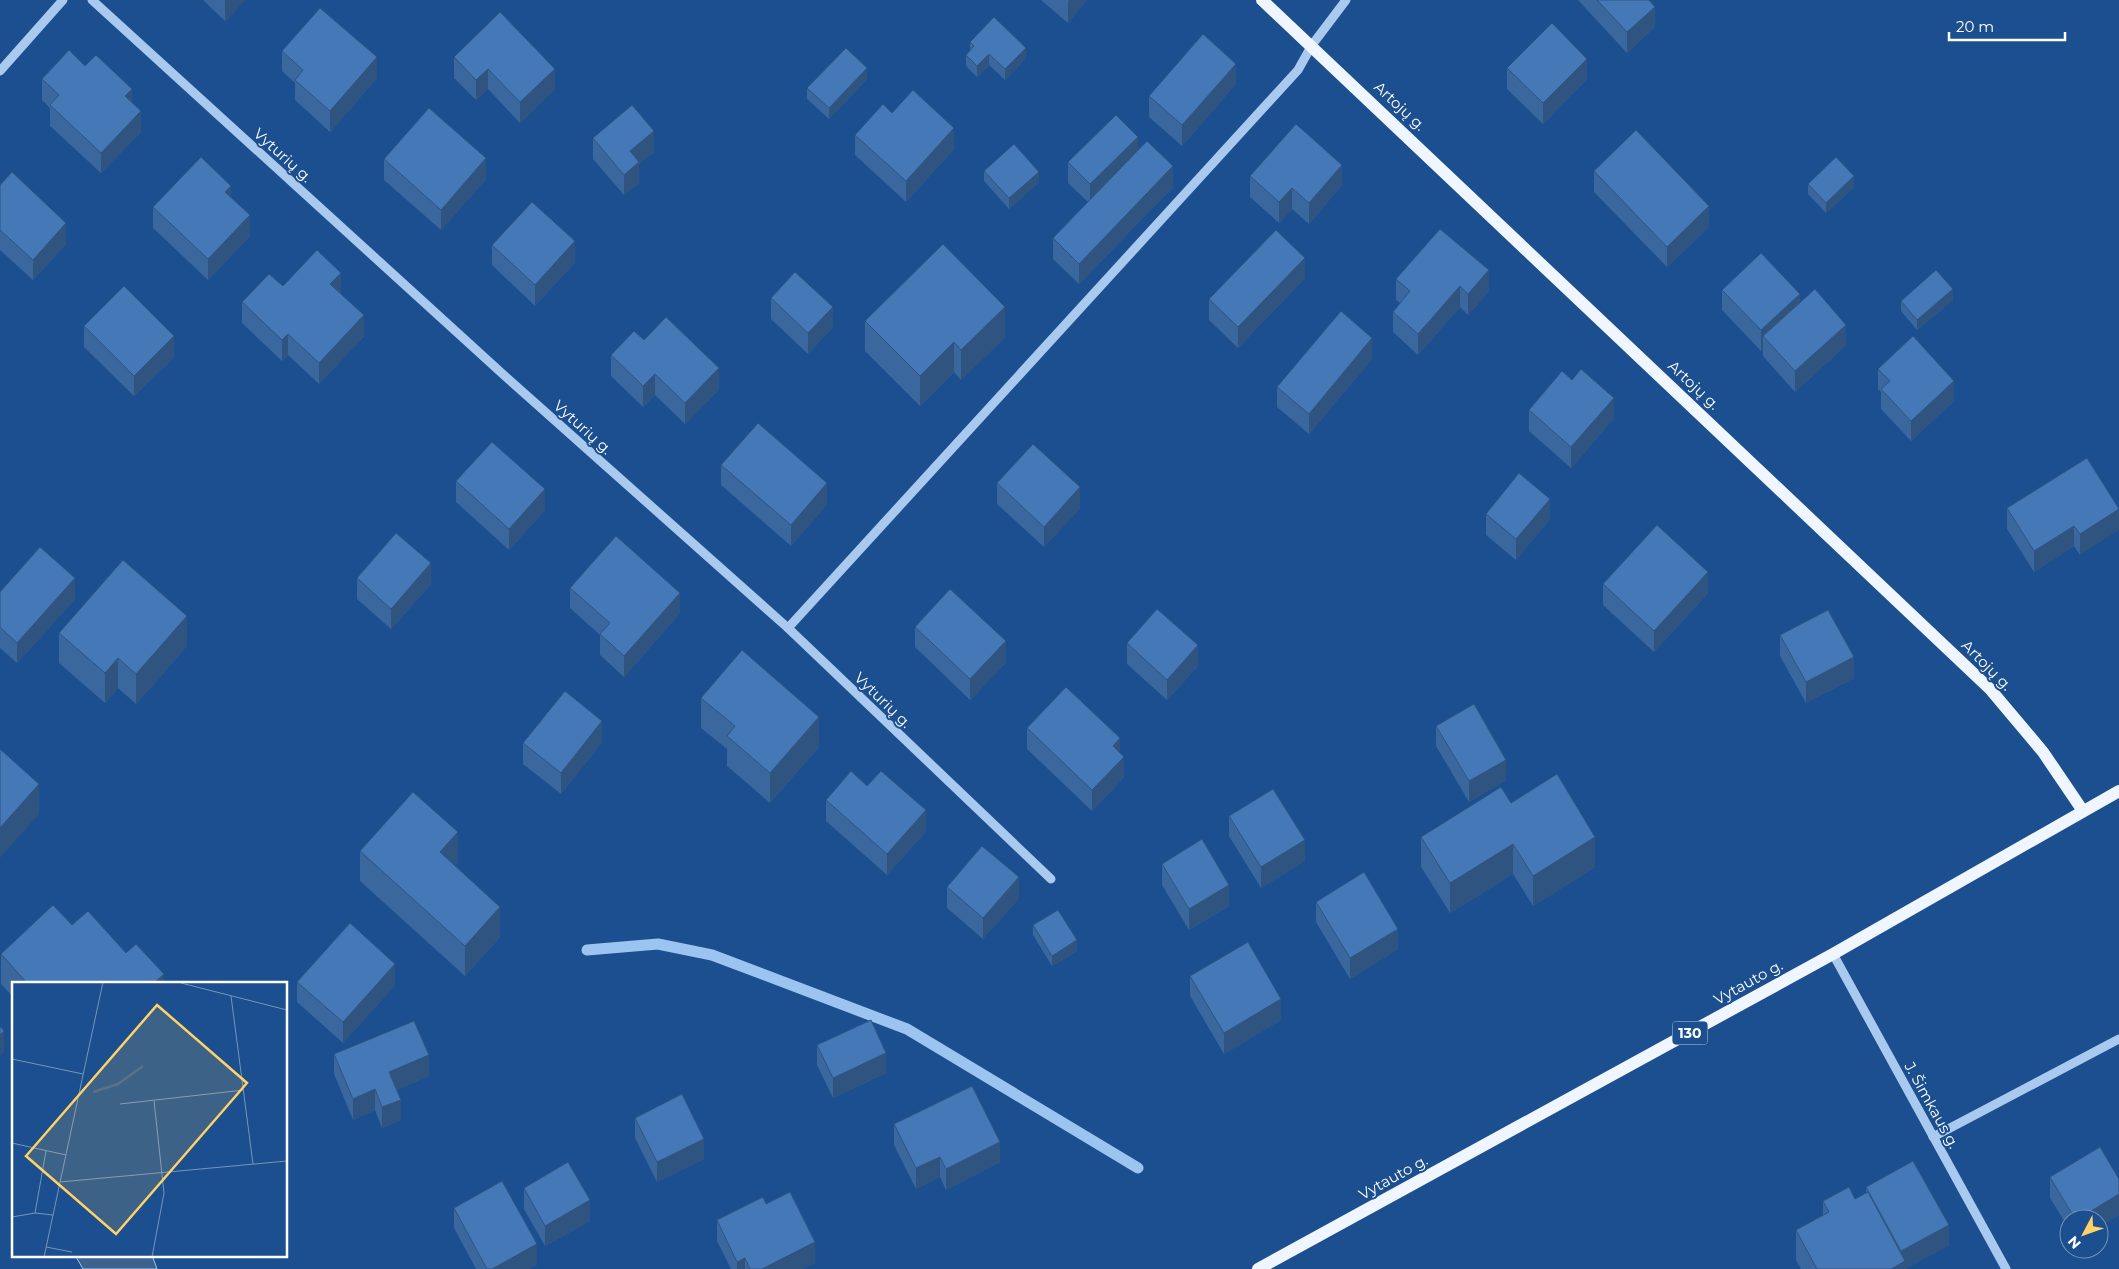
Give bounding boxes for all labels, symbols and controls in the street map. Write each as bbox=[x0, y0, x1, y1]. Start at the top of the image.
scale bar bbox=[1949, 10, 2065, 42]
text: 20 m bbox=[1956, 17, 1994, 36]
street label: Artojų g. bbox=[1370, 77, 1430, 135]
street label: Vyturių g. bbox=[250, 124, 316, 186]
street label: Artojų g. bbox=[1664, 356, 1724, 414]
street label: Vyturių g. bbox=[550, 396, 616, 458]
street label: Artojų g. bbox=[1958, 636, 2016, 694]
street label: Vyturių g. bbox=[850, 668, 916, 732]
street label: Vytauto g. bbox=[1710, 955, 1786, 1009]
inset map bbox=[12, 982, 288, 1256]
road number: 130 bbox=[1672, 1021, 1708, 1044]
street label: J. Šimkaus g. bbox=[1900, 1057, 1964, 1152]
street label: Vytauto g. bbox=[1355, 1150, 1431, 1204]
north arrow bbox=[2059, 1209, 2109, 1259]
text: N bbox=[2064, 1232, 2085, 1253]

